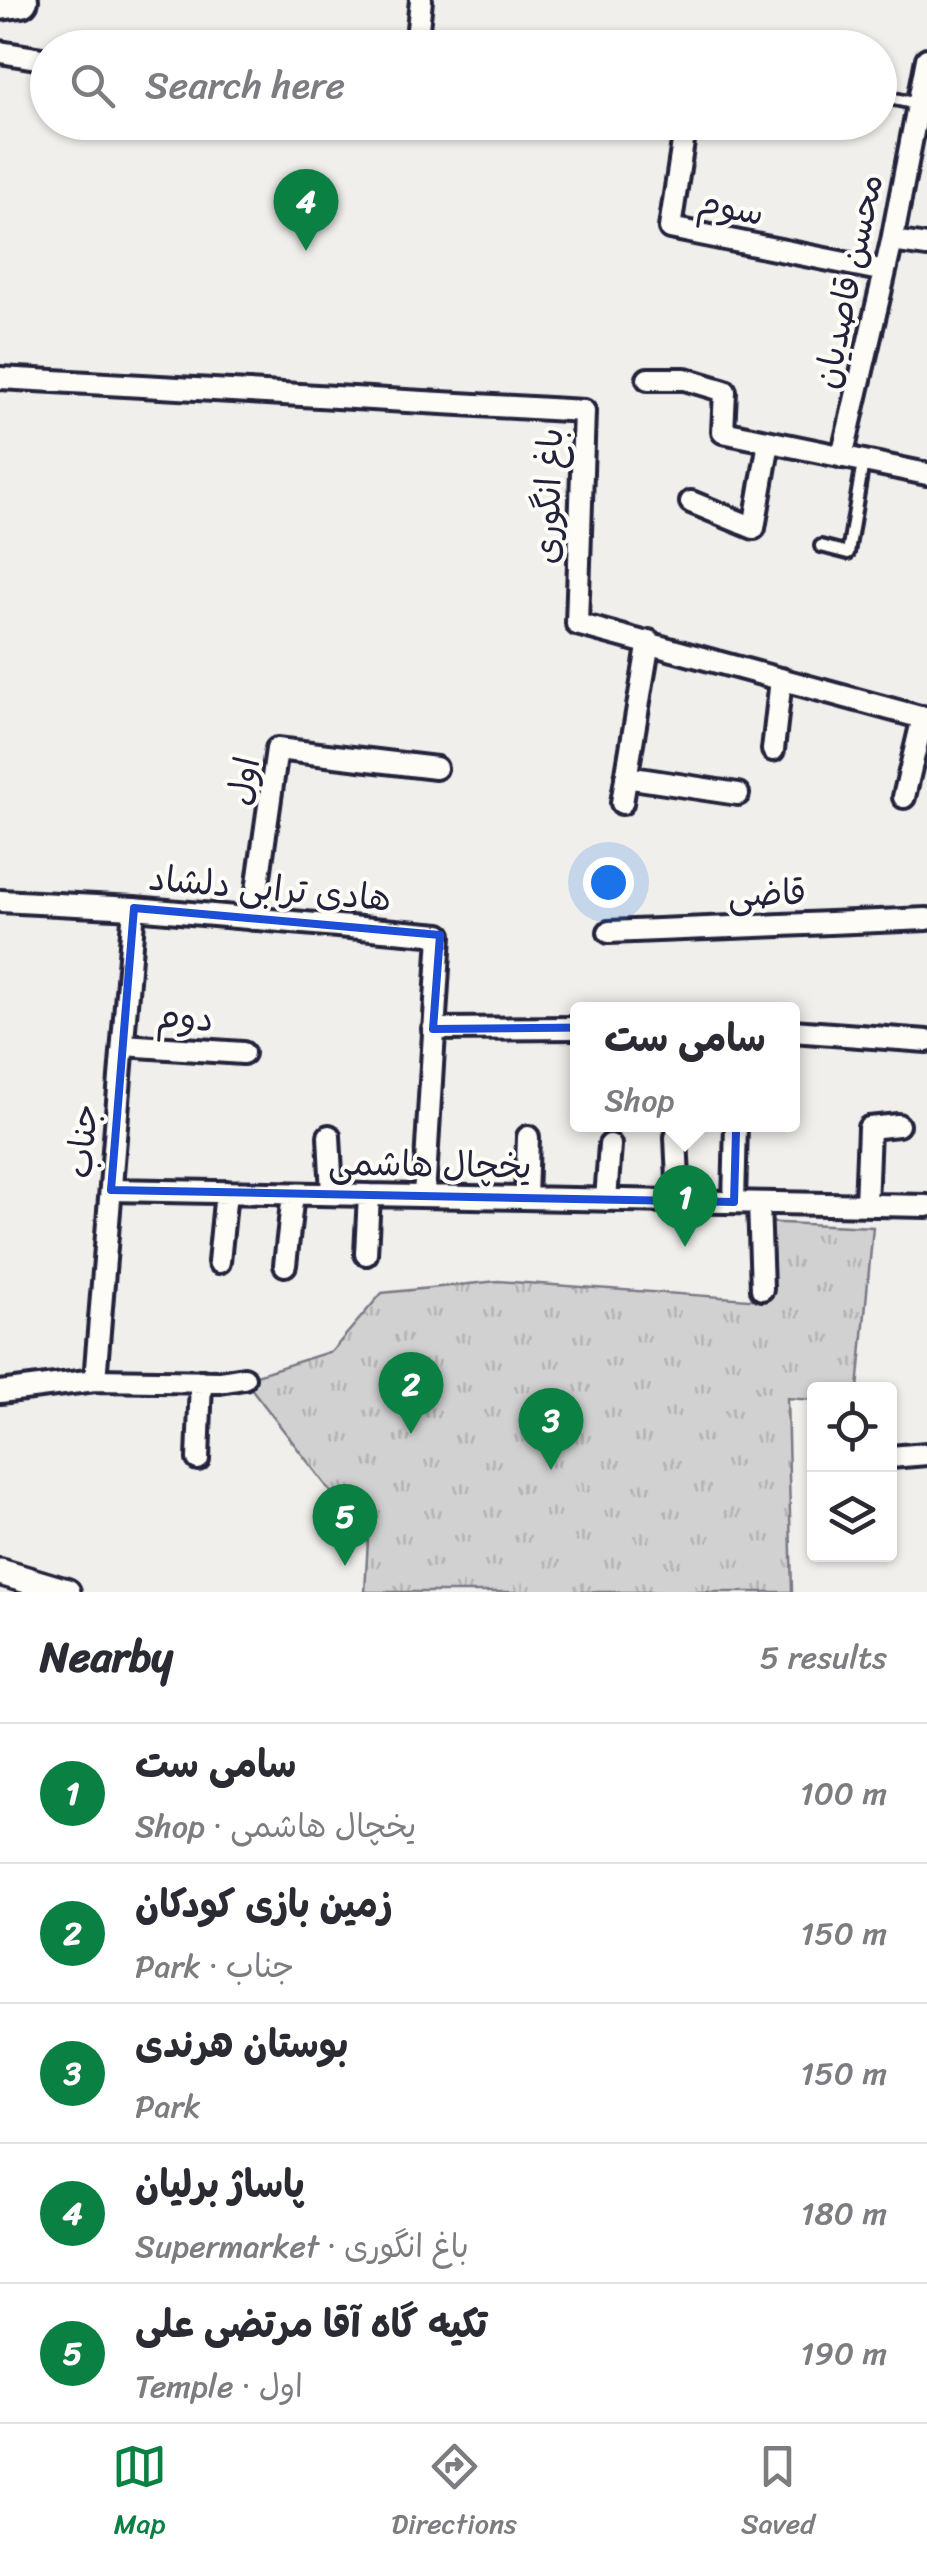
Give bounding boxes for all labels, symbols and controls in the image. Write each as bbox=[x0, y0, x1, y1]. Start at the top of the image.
search box bbox=[30, 30, 897, 140]
text: Search here bbox=[145, 52, 345, 119]
icon: search bbox=[65, 58, 120, 113]
pin: 4 bbox=[274, 168, 338, 251]
street label: محسن قاصدیان bbox=[795, 168, 901, 394]
street label: سوم bbox=[692, 170, 770, 244]
street label: باغ انگوری bbox=[515, 427, 581, 565]
street label: اول bbox=[208, 751, 278, 811]
street label: هادی ترابی دلشاد bbox=[146, 847, 394, 929]
your location bbox=[583, 857, 634, 908]
street label: قاضی bbox=[727, 861, 807, 925]
street label: دوم bbox=[154, 984, 216, 1050]
popup bbox=[570, 1002, 800, 1132]
text: سامی ست bbox=[604, 1005, 766, 1072]
text: Shop bbox=[604, 1072, 674, 1129]
street label: جناب bbox=[48, 1101, 116, 1181]
street label: یخچال هاشمی bbox=[328, 1131, 532, 1197]
pin: 1 bbox=[652, 1164, 718, 1247]
pin: 2 bbox=[378, 1352, 444, 1434]
map controls bbox=[807, 1382, 897, 1562]
button: locate bbox=[807, 1382, 897, 1472]
pin: 3 bbox=[518, 1388, 584, 1470]
button: layers bbox=[807, 1472, 897, 1562]
pin: 5 bbox=[312, 1484, 378, 1566]
text: Nearby bbox=[40, 1620, 173, 1694]
text: 5 results bbox=[760, 1629, 887, 1686]
text: سامی ست bbox=[135, 1731, 296, 1798]
text: 1 bbox=[66, 1765, 79, 1822]
text: 100 m bbox=[800, 1765, 887, 1822]
text: Shop · یخچال هاشمی bbox=[135, 1798, 416, 1855]
text: زمین بازی کودکان bbox=[135, 1871, 393, 1938]
text: 2 bbox=[63, 1905, 82, 1962]
text: 150 m bbox=[801, 1905, 887, 1962]
text: Park · جناب bbox=[135, 1938, 294, 1995]
text: بوستان هرندی bbox=[135, 2011, 349, 2078]
text: 3 bbox=[64, 2045, 81, 2102]
text: 150 m bbox=[801, 2045, 887, 2102]
text: Park bbox=[135, 2078, 201, 2135]
text: پاساژ برلیان bbox=[135, 2151, 305, 2218]
text: 4 bbox=[62, 2185, 83, 2242]
text: 180 m bbox=[801, 2185, 887, 2242]
text: Supermarket · باغ انگوری bbox=[135, 2218, 469, 2275]
text: تکیه گاه آقا مرتضی علی bbox=[135, 2291, 487, 2358]
text: 5 bbox=[63, 2325, 82, 2382]
text: 190 m bbox=[801, 2325, 887, 2382]
text: Temple · اول bbox=[135, 2358, 303, 2415]
tab: Map bbox=[112, 2439, 167, 2548]
tab: Directions bbox=[391, 2439, 517, 2548]
tab: Saved bbox=[741, 2439, 815, 2548]

